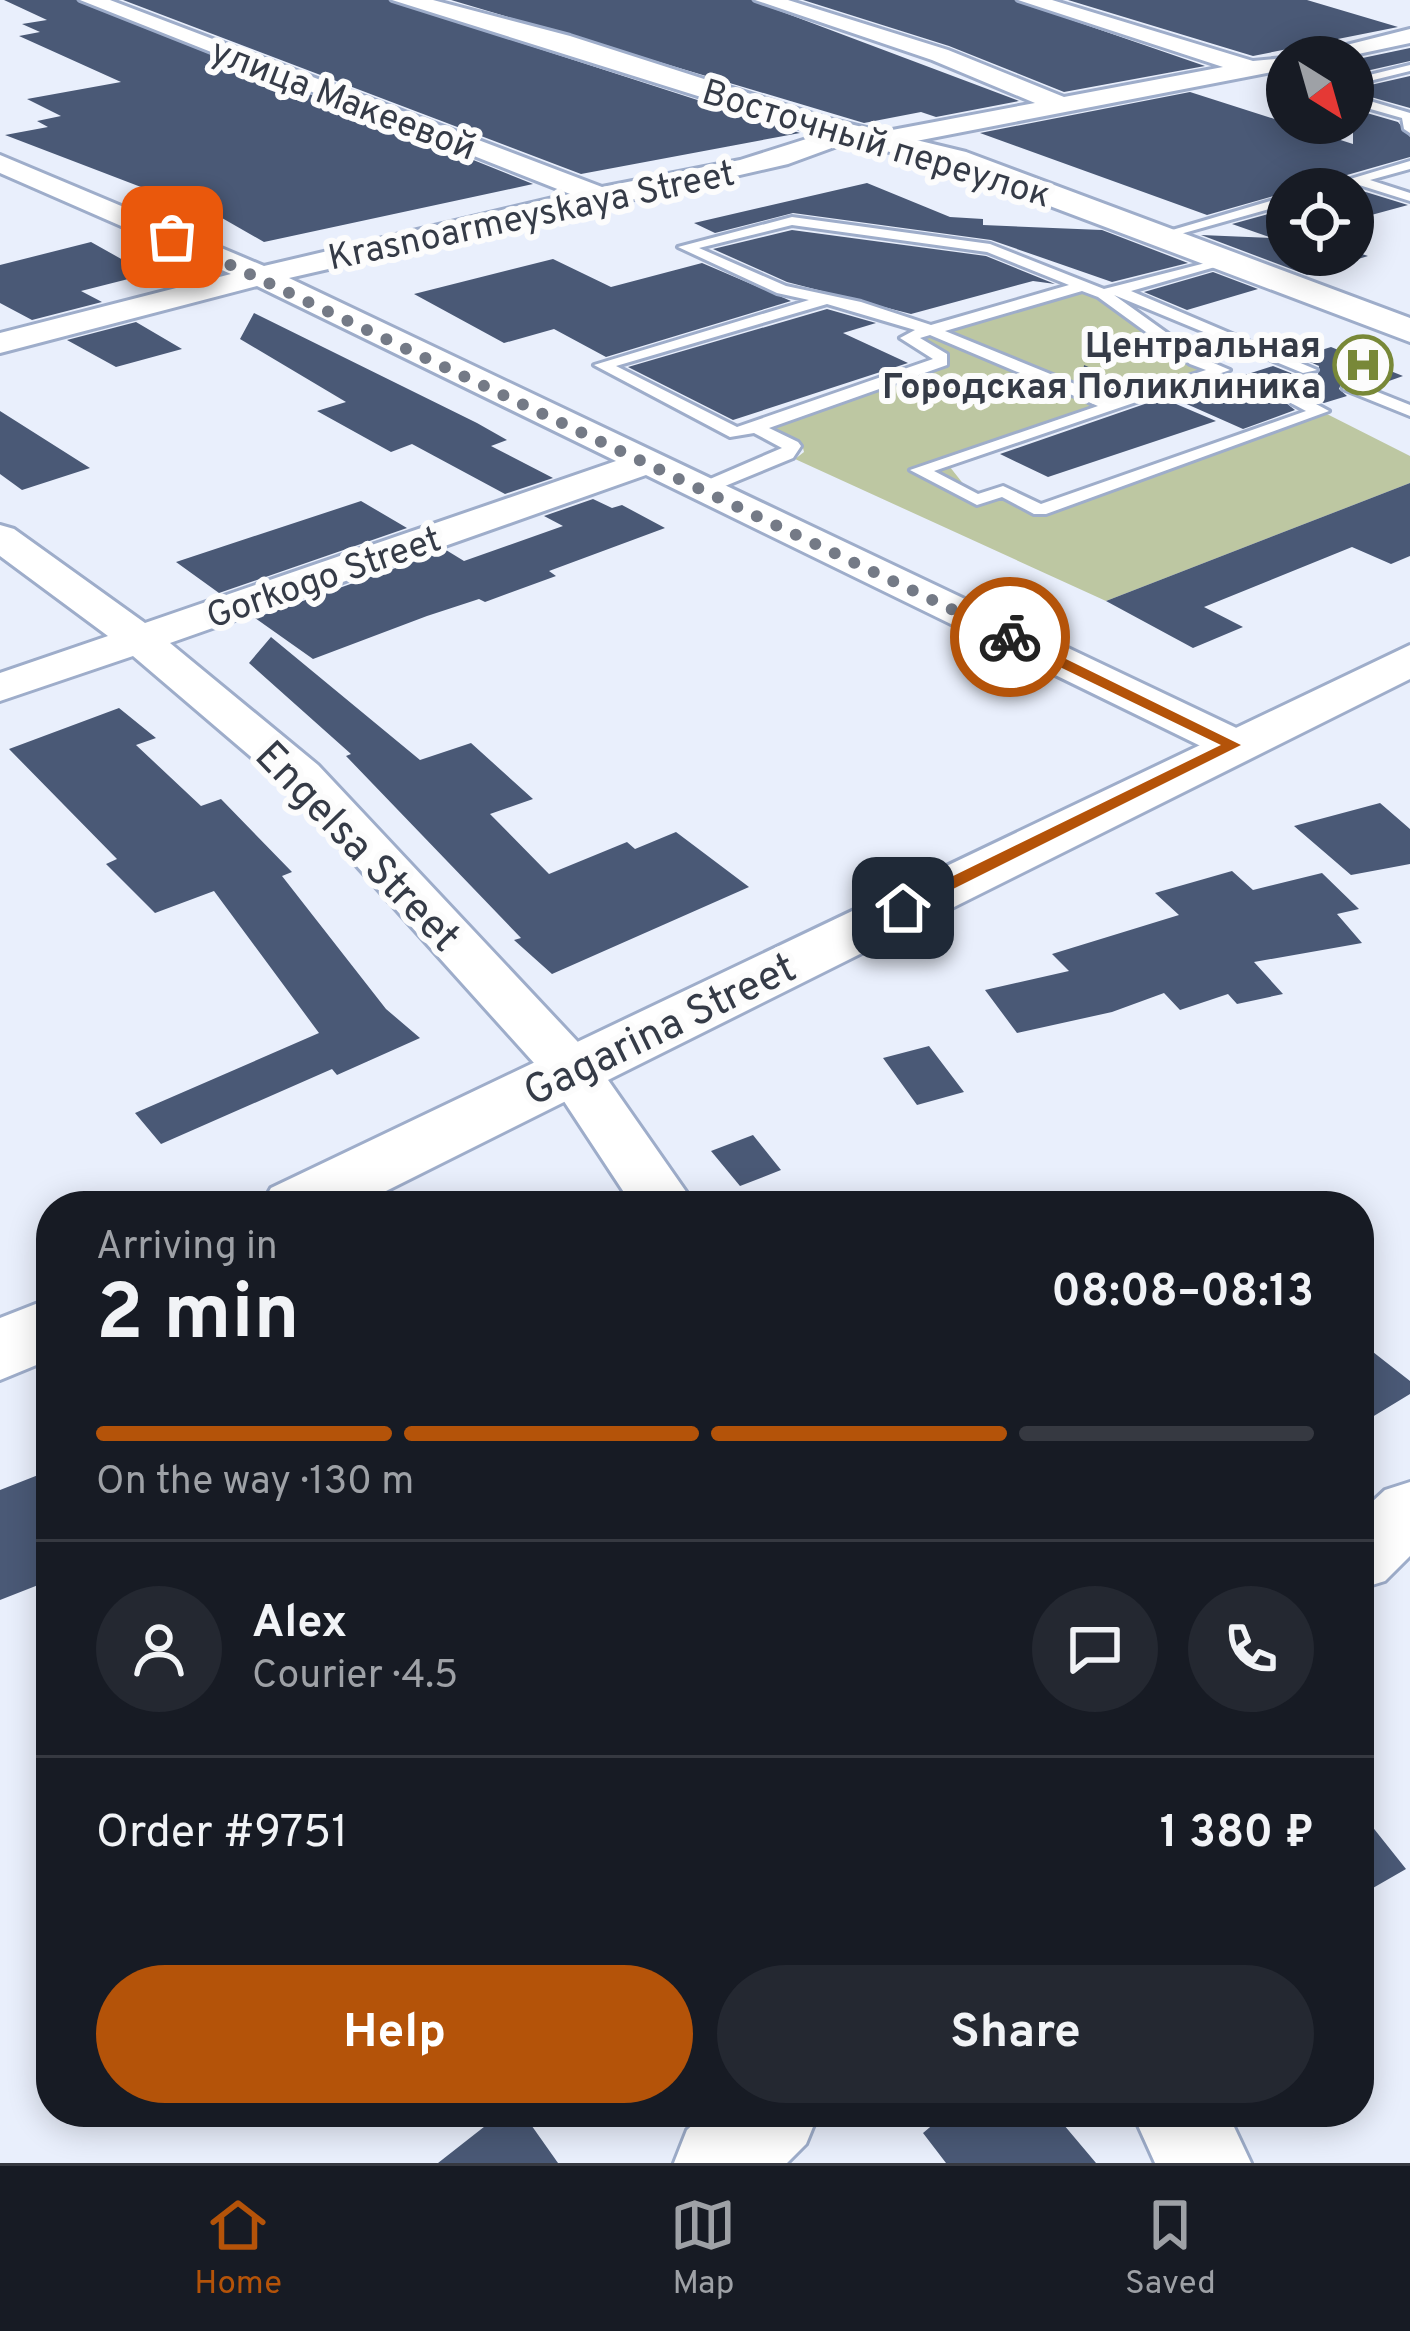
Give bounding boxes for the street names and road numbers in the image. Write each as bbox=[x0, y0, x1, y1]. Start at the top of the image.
street label: улица Макеевой bbox=[203, 30, 482, 173]
street label: Восточный переулок bbox=[696, 71, 1056, 221]
street label: Krasnoarmeyskaya Street bbox=[324, 152, 739, 283]
street label: Gorkogo Street bbox=[201, 518, 448, 641]
street label: Engelsa Street bbox=[242, 731, 470, 965]
street label: Gagarina Street bbox=[516, 943, 806, 1121]

